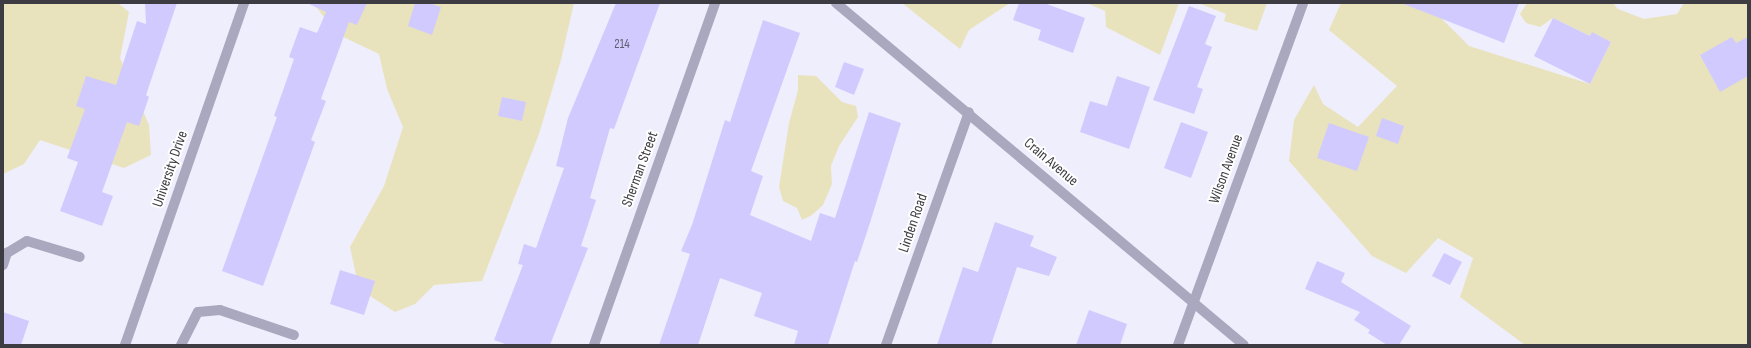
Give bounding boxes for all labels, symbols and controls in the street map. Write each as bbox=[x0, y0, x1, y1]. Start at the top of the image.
house number: 214 bbox=[614, 36, 630, 52]
street label: University Drive bbox=[149, 128, 191, 210]
street label: Sherman Street bbox=[618, 129, 662, 209]
street label: Wilson Avenue bbox=[1205, 132, 1247, 206]
street label: Crain Avenue bbox=[1020, 134, 1082, 190]
street label: Linden Road bbox=[895, 191, 931, 255]

